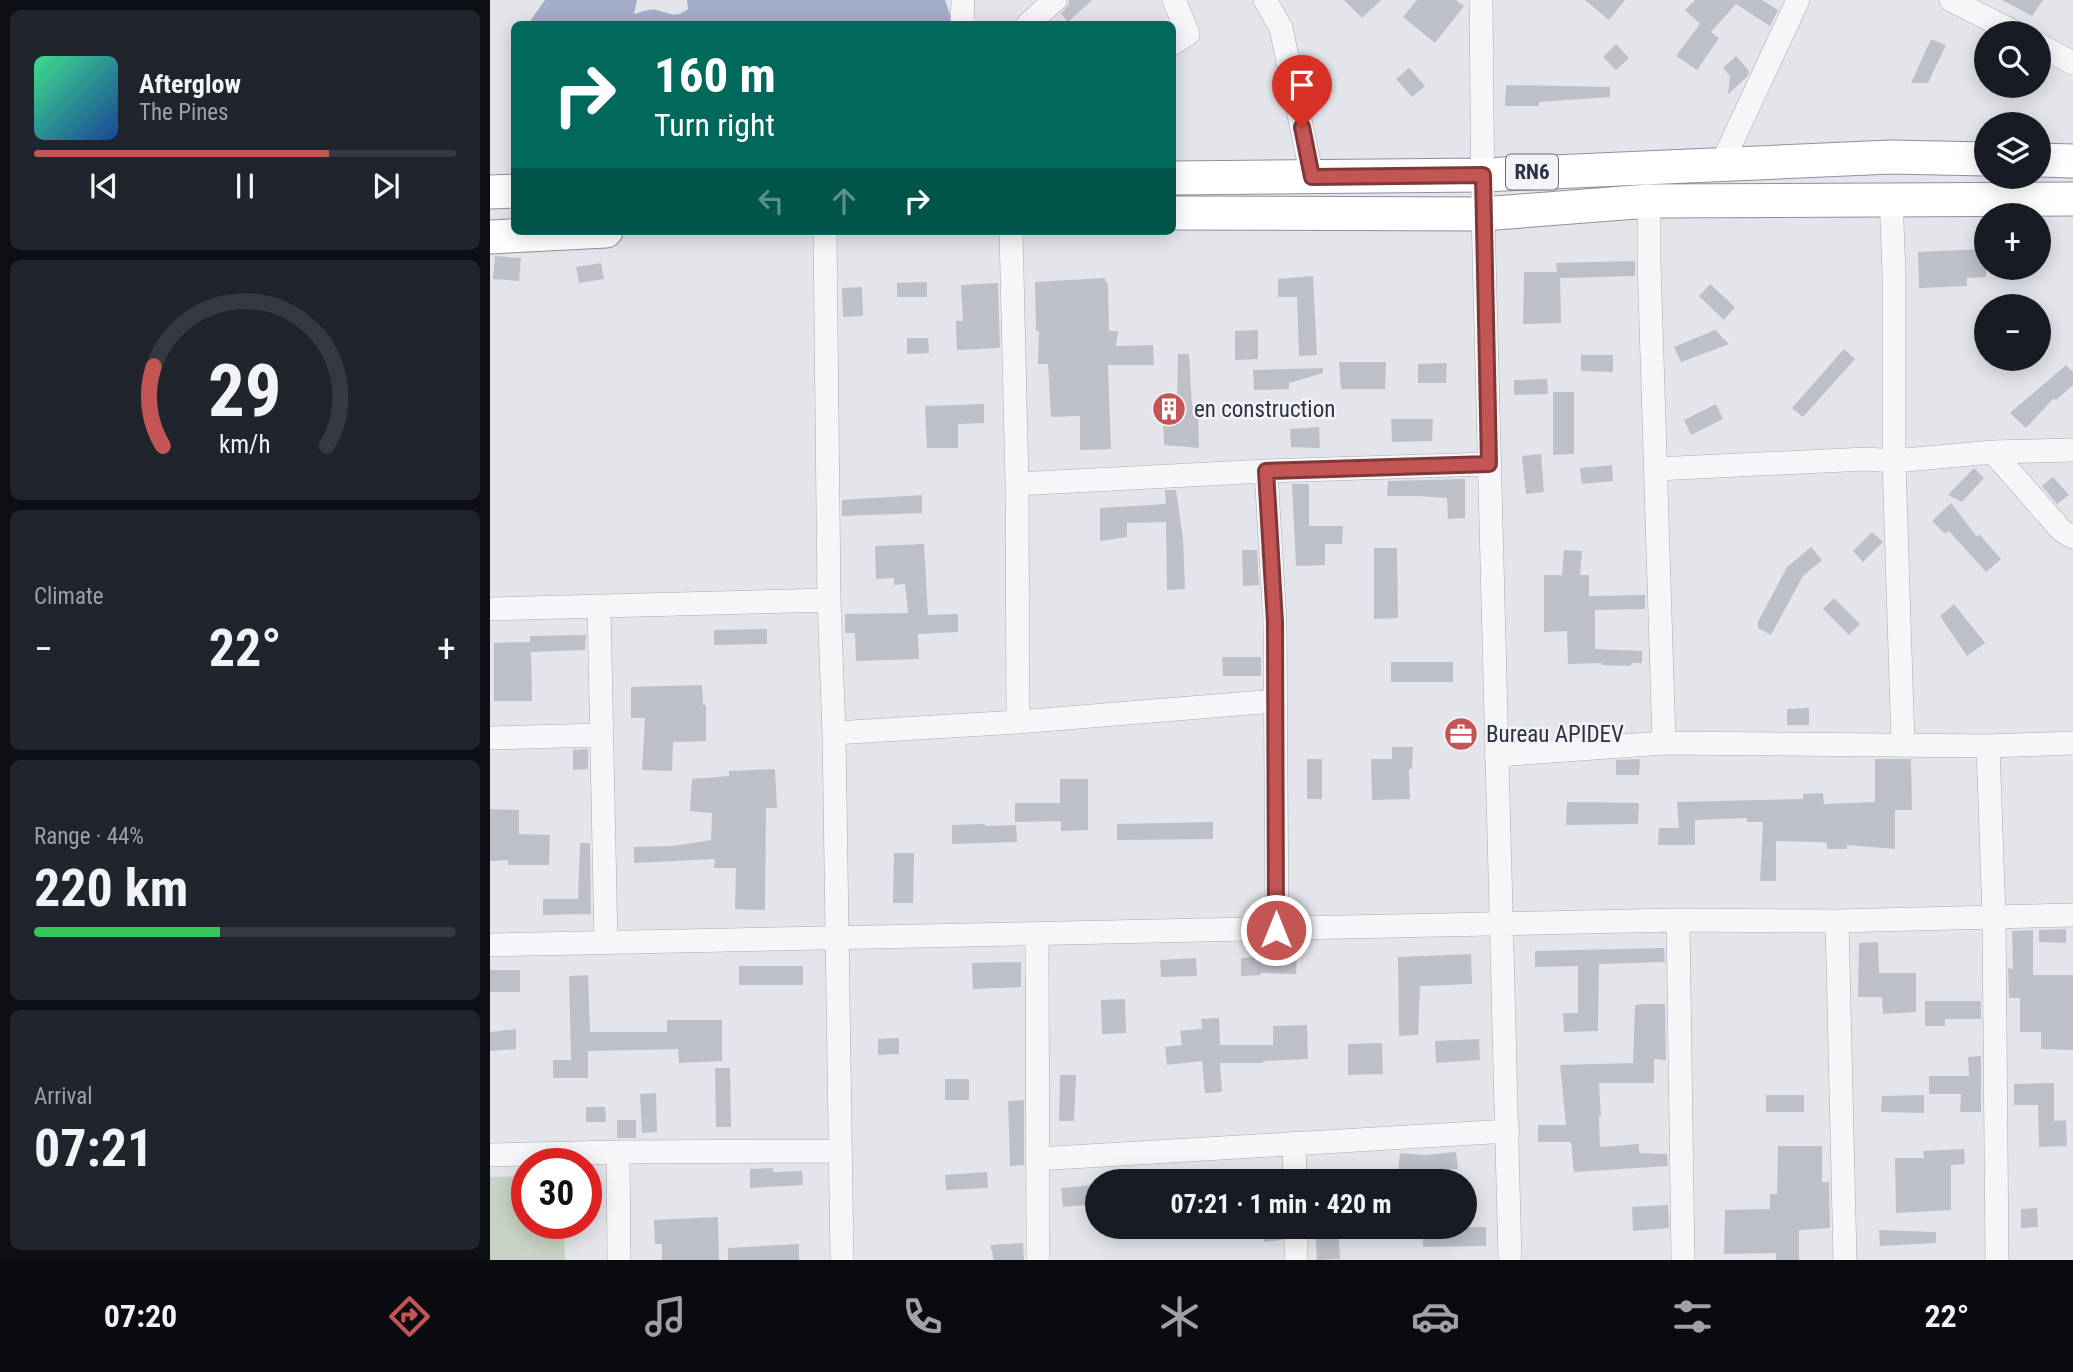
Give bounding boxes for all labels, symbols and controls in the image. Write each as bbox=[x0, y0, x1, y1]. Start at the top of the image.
map controls bbox=[1974, 21, 2051, 371]
button: search bbox=[1974, 21, 2051, 98]
text: 160 m bbox=[654, 47, 776, 104]
icon: right bbox=[539, 49, 630, 140]
pin bbox=[1272, 55, 1332, 127]
icon: arrive bbox=[1283, 66, 1321, 104]
text: Afterglow bbox=[139, 69, 241, 99]
text: The Pines bbox=[139, 99, 229, 126]
text: Turn right bbox=[654, 106, 775, 144]
button: layers bbox=[1974, 112, 2051, 189]
road number: RN6 bbox=[1506, 154, 1558, 190]
icon: previous bbox=[85, 167, 123, 205]
icon: pause bbox=[226, 167, 264, 205]
icon: next bbox=[367, 167, 405, 205]
icon: left bbox=[752, 182, 790, 220]
icon: ahead bbox=[825, 182, 863, 220]
icon: right bbox=[898, 182, 936, 220]
button: + bbox=[1974, 203, 2051, 280]
button: − bbox=[1974, 294, 2051, 371]
text: 29 bbox=[208, 348, 282, 434]
building icon: en construction bbox=[1150, 390, 1188, 428]
place label: en construction bbox=[1194, 396, 1335, 423]
text: km/h bbox=[219, 430, 271, 459]
text: Climate bbox=[34, 583, 104, 610]
text: 22° bbox=[209, 618, 281, 679]
text: − bbox=[34, 627, 53, 671]
text: + bbox=[437, 627, 456, 671]
office icon: Bureau APIDEV bbox=[1442, 715, 1480, 753]
place label: Bureau APIDEV bbox=[1486, 721, 1624, 748]
text: Range · 44% bbox=[34, 823, 144, 850]
text: 220 km bbox=[34, 858, 188, 919]
position arrow bbox=[1239, 893, 1313, 967]
text: Arrival bbox=[34, 1083, 93, 1110]
text: 07:21 bbox=[34, 1118, 153, 1179]
speed limit sign: 30 bbox=[511, 1148, 602, 1239]
text: 07:21 · 1 min · 420 m bbox=[1171, 1189, 1391, 1219]
icon: directions bbox=[385, 1292, 434, 1341]
icon: music bbox=[641, 1292, 690, 1341]
icon: phone bbox=[898, 1292, 947, 1341]
icon: climate bbox=[1155, 1292, 1204, 1341]
icon: car bbox=[1411, 1292, 1460, 1341]
icon: filters bbox=[1668, 1292, 1717, 1341]
text: 07:20 bbox=[104, 1297, 177, 1335]
text: 22° bbox=[1924, 1297, 1969, 1335]

